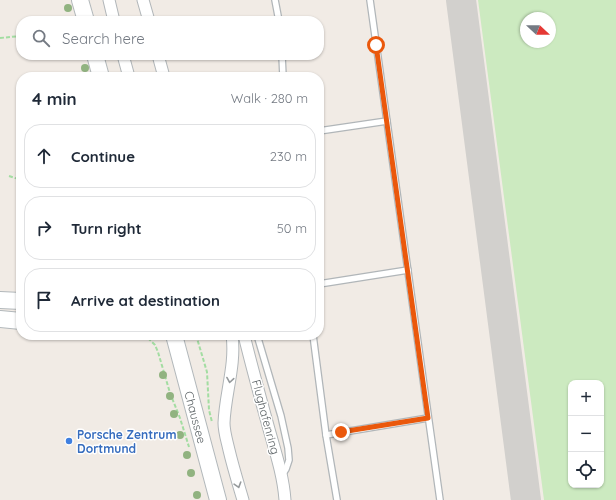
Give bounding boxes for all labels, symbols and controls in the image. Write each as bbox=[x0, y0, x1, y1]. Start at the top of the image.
north arrow bbox=[520, 12, 556, 48]
search box bbox=[16, 16, 324, 60]
icon: search bbox=[30, 27, 52, 49]
text: Search here bbox=[62, 29, 145, 48]
route start bbox=[367, 36, 385, 54]
text: 4 min bbox=[32, 88, 77, 109]
text: Walk · 280 m bbox=[231, 90, 308, 106]
icon: ahead bbox=[33, 145, 55, 167]
text: Continue bbox=[71, 147, 135, 166]
text: 230 m bbox=[270, 148, 307, 164]
icon: right bbox=[33, 217, 55, 239]
text: Turn right bbox=[71, 219, 142, 238]
text: 50 m bbox=[277, 220, 307, 236]
icon: arrive bbox=[33, 289, 55, 311]
text: Arrive at destination bbox=[71, 291, 220, 310]
one-way arrow bbox=[226, 377, 235, 383]
street label: Flughafenring bbox=[249, 378, 283, 456]
map controls bbox=[568, 380, 604, 488]
button: + bbox=[568, 380, 604, 416]
street label: Chaussee bbox=[182, 389, 210, 445]
button: − bbox=[568, 416, 604, 452]
route end bbox=[332, 423, 350, 441]
place label: Porsche Zentrum Dortmund bbox=[77, 427, 176, 456]
marker: Porsche Zentrum Dortmund bbox=[64, 436, 74, 446]
button: locate bbox=[568, 452, 604, 488]
one-way arrow bbox=[233, 481, 242, 488]

